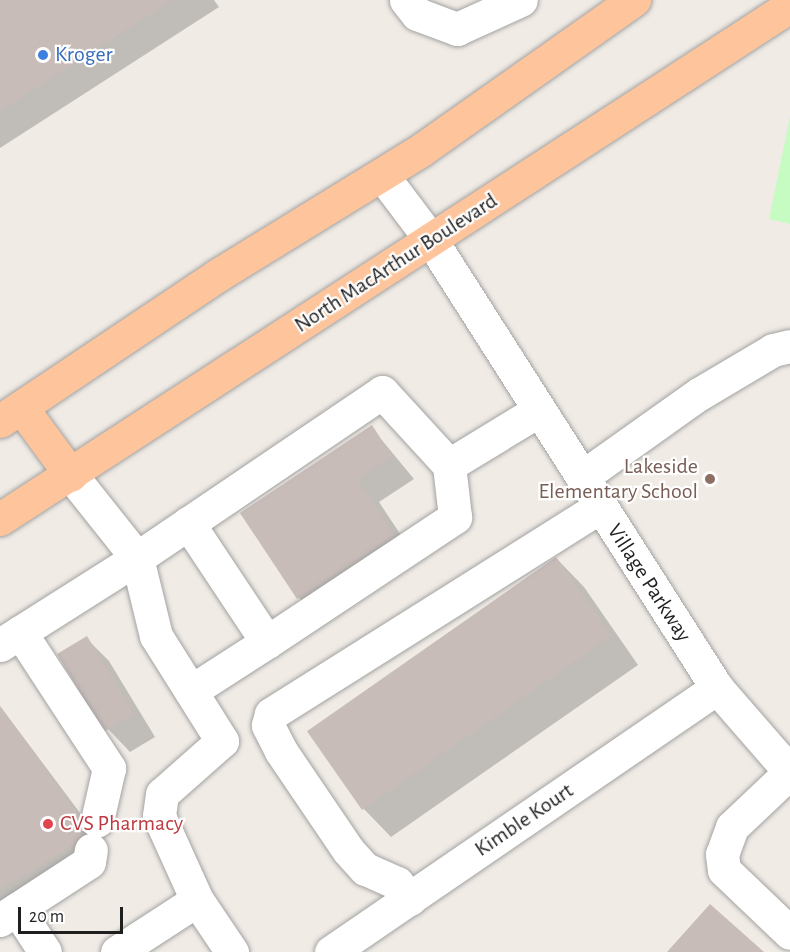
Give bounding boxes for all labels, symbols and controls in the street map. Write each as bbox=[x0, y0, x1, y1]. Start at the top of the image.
place label: Kroger bbox=[55, 42, 113, 68]
marker: Kroger bbox=[36, 48, 50, 62]
street label: North MacArthur Boulevard bbox=[290, 188, 502, 338]
place label: Lakeside Elementary School bbox=[539, 453, 698, 505]
marker: Lakeside Elementary School bbox=[703, 472, 717, 486]
street label: Village Parkway bbox=[601, 519, 697, 647]
street label: Kimble Kourt bbox=[470, 777, 578, 863]
place label: CVS Pharmacy bbox=[60, 811, 183, 837]
marker: CVS Pharmacy bbox=[41, 817, 55, 831]
scale bar bbox=[21, 895, 126, 933]
text: 20 m bbox=[29, 908, 64, 926]

